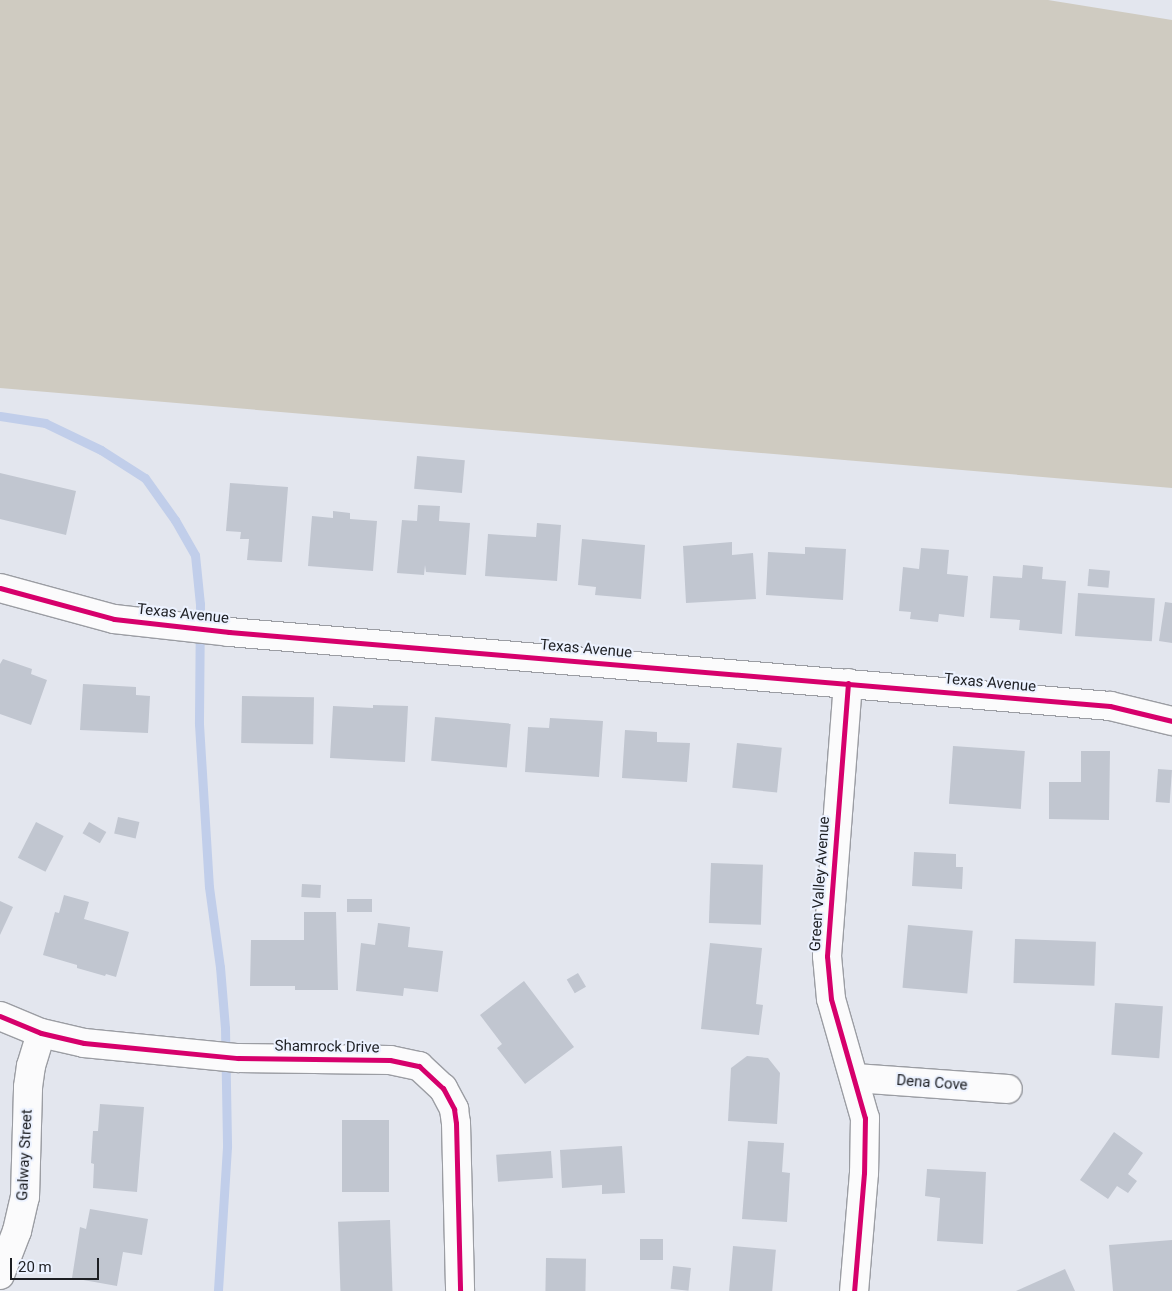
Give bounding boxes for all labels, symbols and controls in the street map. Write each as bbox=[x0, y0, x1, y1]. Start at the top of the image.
street label: Texas Avenue bbox=[136, 600, 230, 628]
street label: Texas Avenue bbox=[539, 636, 633, 662]
street label: Texas Avenue bbox=[943, 670, 1037, 696]
street label: Green Valley Avenue bbox=[806, 816, 834, 952]
street label: Shamrock Drive bbox=[274, 1037, 380, 1057]
street label: Dena Cove bbox=[896, 1072, 968, 1094]
street label: Galway Street bbox=[14, 1109, 36, 1201]
scale bar bbox=[12, 1248, 101, 1280]
text: 20 m bbox=[18, 1258, 52, 1276]

